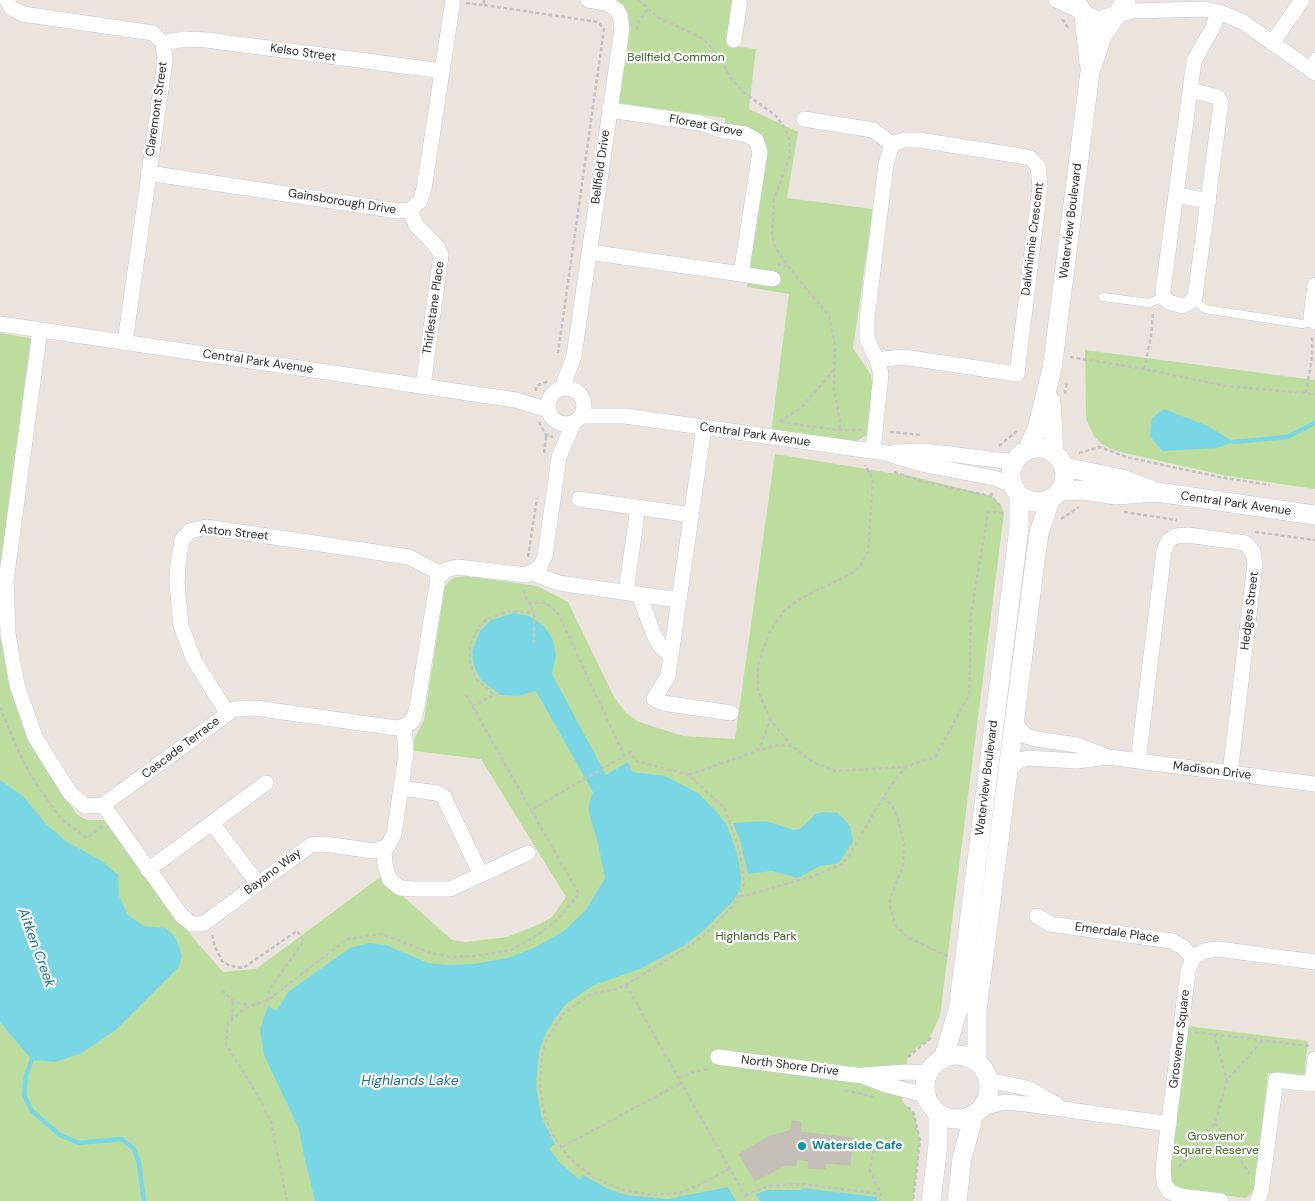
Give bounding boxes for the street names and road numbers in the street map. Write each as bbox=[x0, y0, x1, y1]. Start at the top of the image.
street label: Kelso Street bbox=[269, 41, 337, 65]
street label: Claremont Street bbox=[143, 61, 171, 157]
street label: Floreat Grove bbox=[668, 112, 744, 140]
street label: Bellfield Drive bbox=[589, 129, 613, 205]
street label: Waterview Boulevard bbox=[1057, 163, 1085, 279]
street label: Dalwhinnie Crescent bbox=[1019, 182, 1047, 296]
street label: Gainsborough Drive bbox=[287, 186, 397, 218]
street label: Thirlestane Place bbox=[420, 260, 448, 356]
street label: Central Park Avenue bbox=[202, 347, 314, 377]
street label: Central Park Avenue bbox=[699, 420, 811, 450]
street label: Central Park Avenue bbox=[1180, 489, 1292, 519]
street label: Aston Street bbox=[199, 522, 269, 544]
street label: Hedges Street bbox=[1238, 571, 1262, 651]
street label: Cascade Terrace bbox=[139, 714, 223, 782]
street label: Waterview Boulevard bbox=[973, 720, 1001, 836]
street label: Madison Drive bbox=[1172, 759, 1252, 783]
street label: Bayano Way bbox=[242, 846, 304, 898]
street label: Emerdale Place bbox=[1074, 920, 1160, 946]
street label: Grosvenor Square bbox=[1167, 989, 1193, 1089]
street label: North Shore Drive bbox=[740, 1053, 840, 1079]

